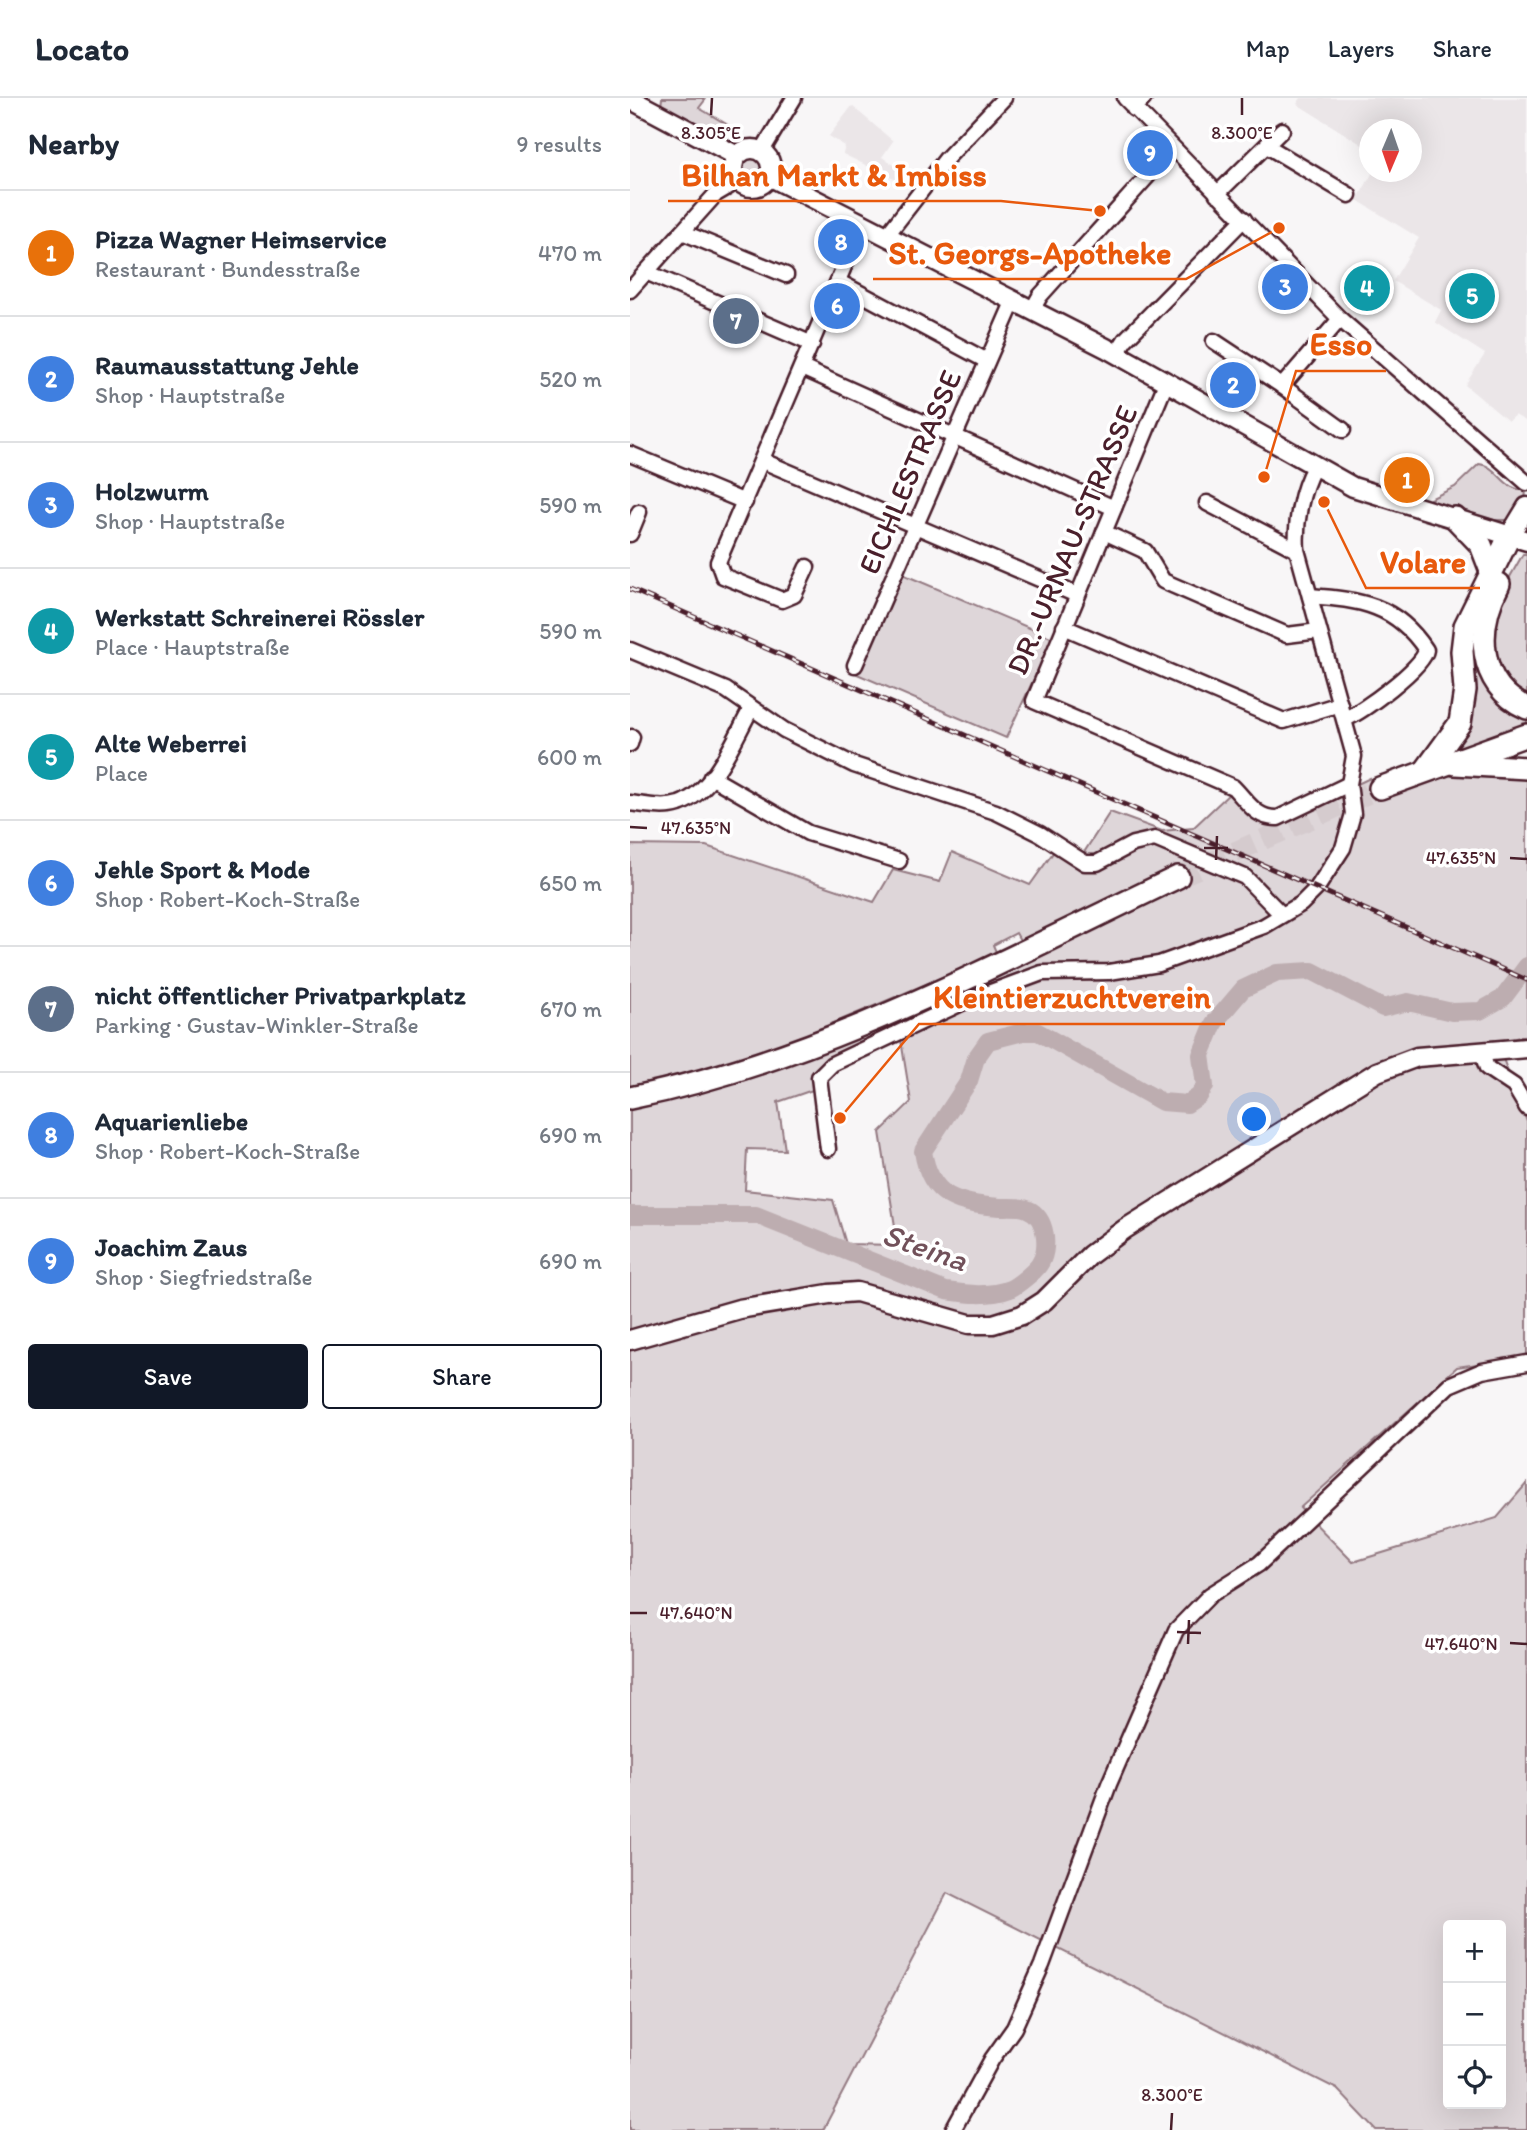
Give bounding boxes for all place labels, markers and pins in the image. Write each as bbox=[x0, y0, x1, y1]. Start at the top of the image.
pin: 9 bbox=[1127, 127, 1173, 179]
callout: Bilhan Markt & Imbiss bbox=[668, 148, 1001, 201]
pin: 8 bbox=[818, 216, 864, 268]
callout: St. Georgs-Apotheke bbox=[873, 226, 1186, 279]
pin: 3 bbox=[1262, 261, 1308, 313]
pin: 4 bbox=[1344, 262, 1390, 314]
pin: 5 bbox=[1449, 270, 1495, 322]
pin: 6 bbox=[814, 280, 860, 332]
pin: 7 bbox=[713, 295, 759, 347]
callout: Esso bbox=[1296, 318, 1386, 371]
pin: 2 bbox=[1210, 359, 1256, 411]
pin: 1 bbox=[1384, 454, 1430, 506]
callout: Volare bbox=[1366, 535, 1480, 588]
callout: Kleintierzuchtverein bbox=[919, 971, 1225, 1024]

